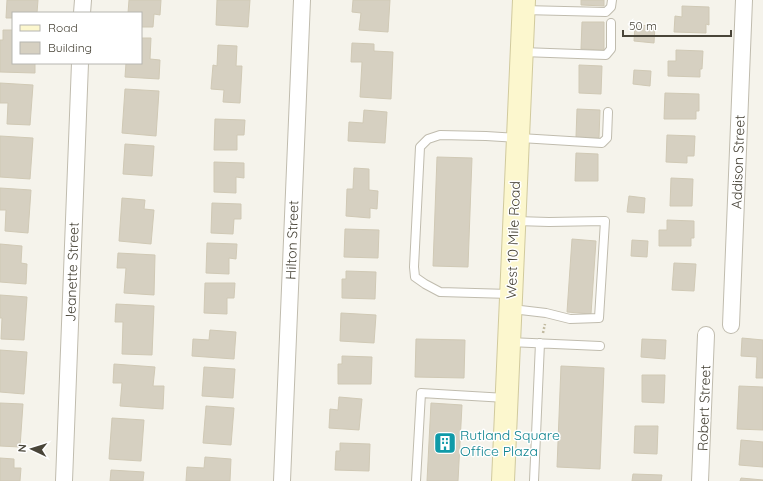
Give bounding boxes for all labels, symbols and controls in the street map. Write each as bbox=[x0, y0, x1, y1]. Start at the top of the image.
legend bbox=[12, 12, 142, 64]
scale bar bbox=[623, 12, 731, 38]
text: 50 m bbox=[629, 18, 657, 33]
text: Road bbox=[48, 20, 78, 35]
text: Building bbox=[48, 40, 92, 55]
street label: Addison Street bbox=[727, 114, 749, 209]
street label: West 10 Mile Road bbox=[502, 181, 524, 299]
street label: Hilton Street bbox=[282, 200, 302, 280]
street label: Jeanette Street bbox=[61, 222, 83, 322]
street label: Robert Street bbox=[693, 364, 715, 451]
place label: Rutland Square Office Plaza bbox=[460, 426, 560, 460]
north arrow bbox=[12, 429, 52, 469]
building icon: Rutland Square Office Plaza bbox=[432, 430, 458, 456]
text: N bbox=[15, 444, 29, 453]

